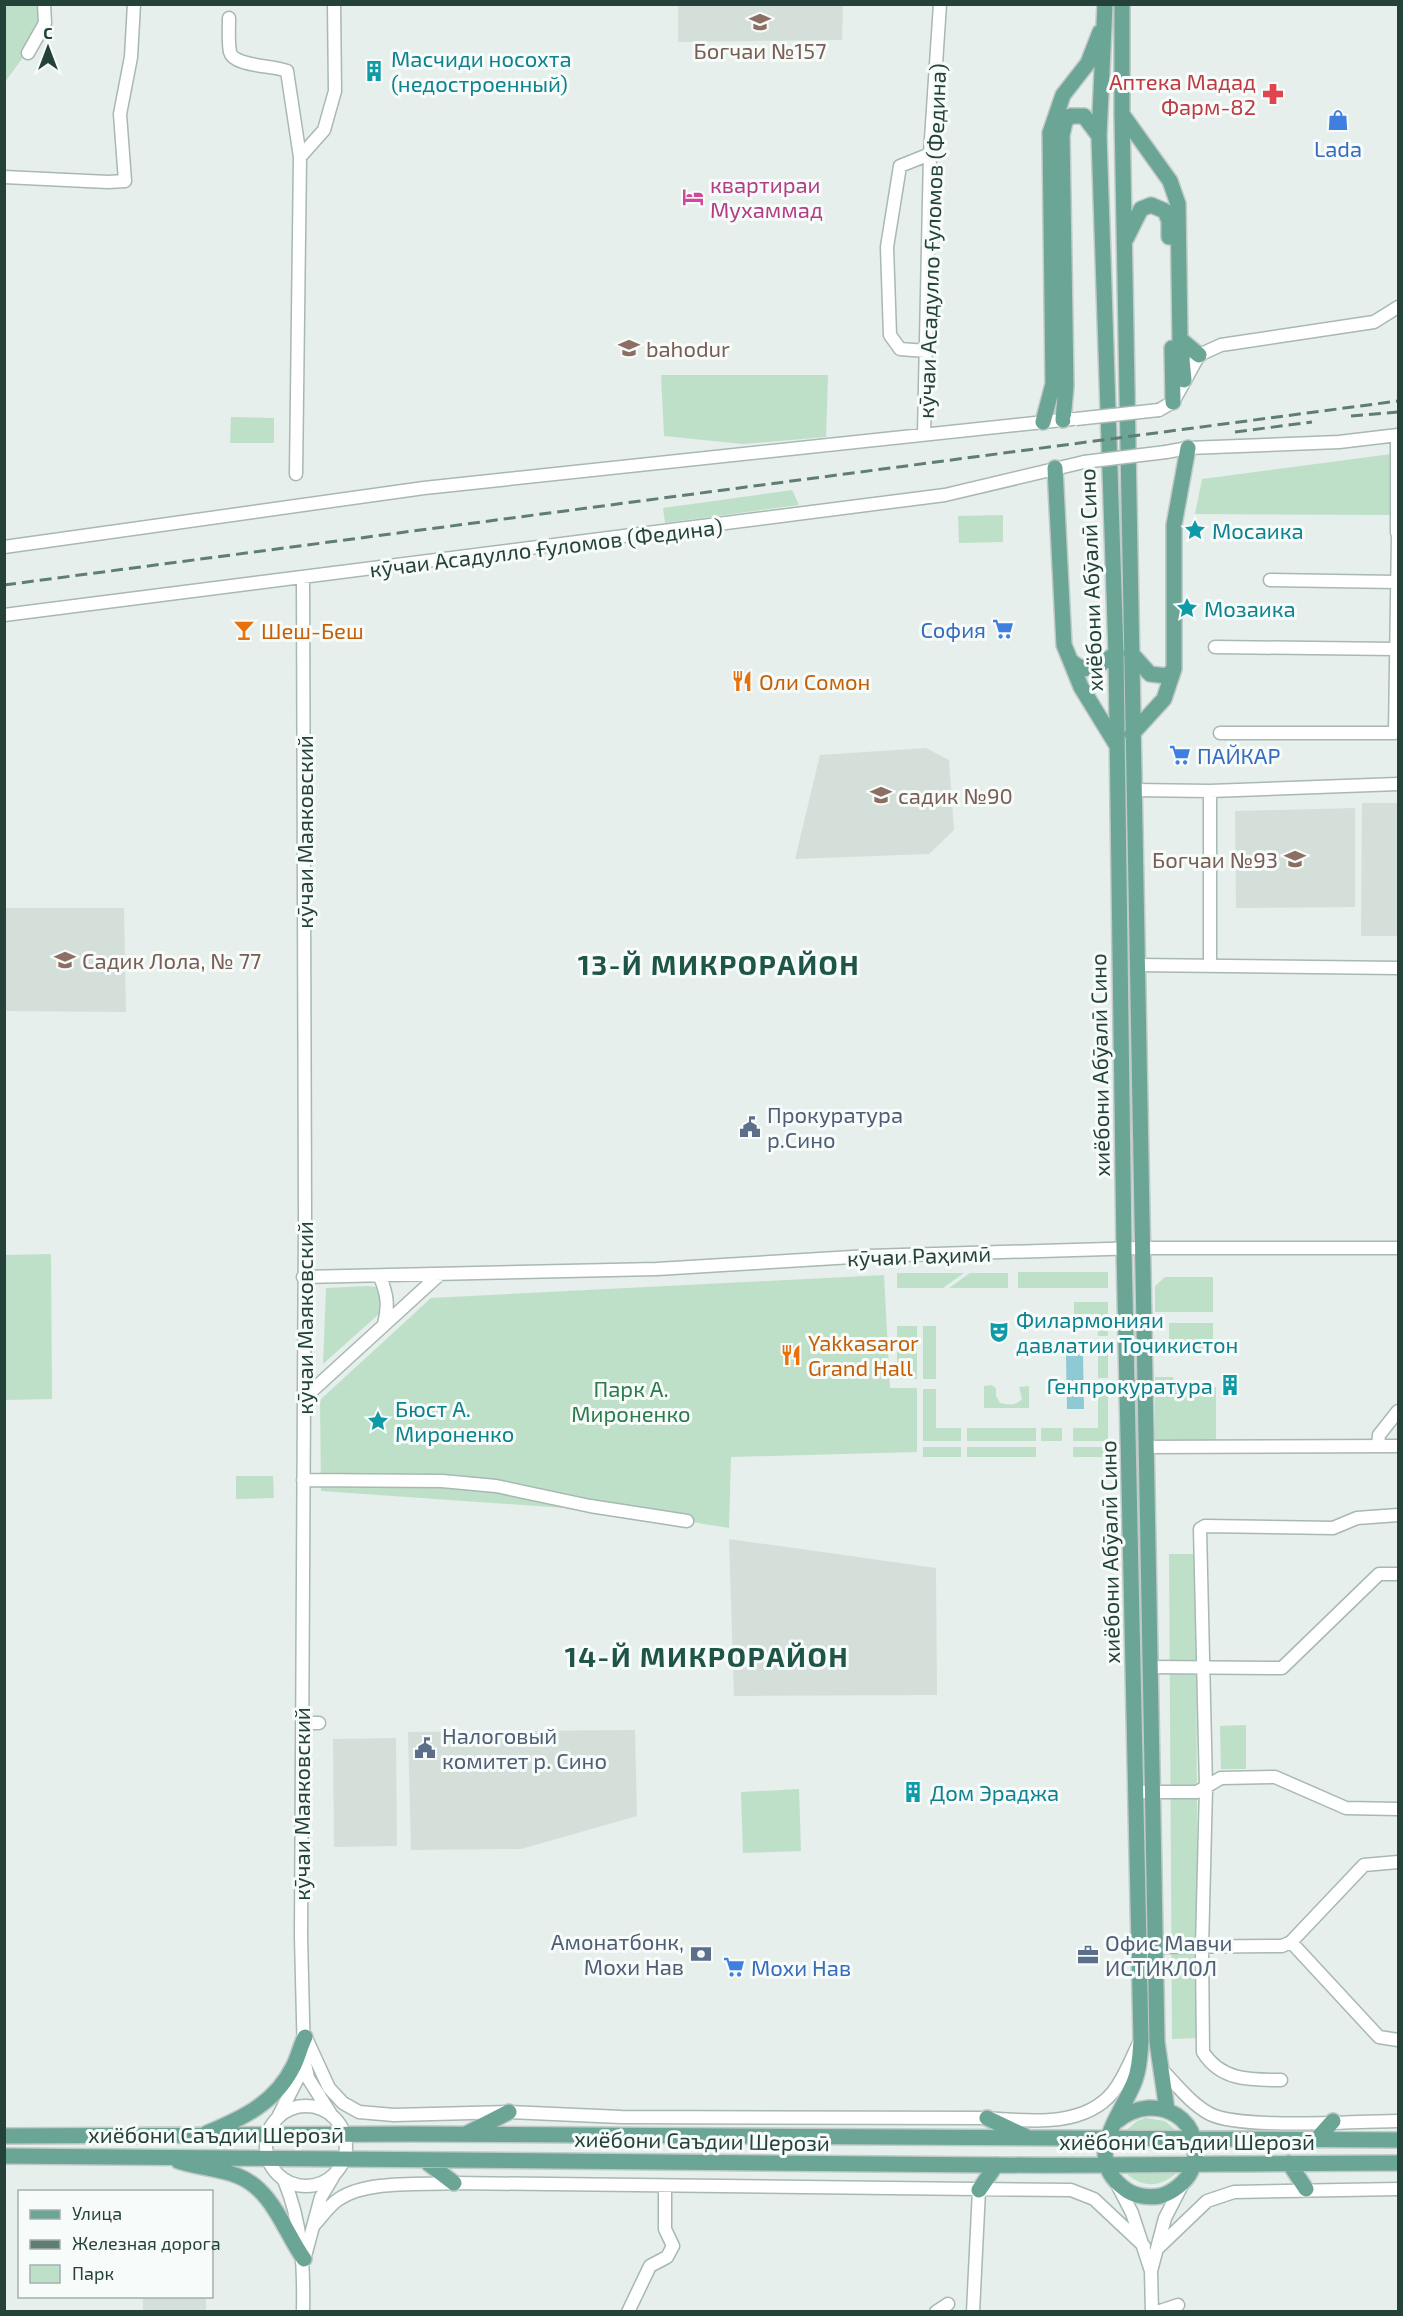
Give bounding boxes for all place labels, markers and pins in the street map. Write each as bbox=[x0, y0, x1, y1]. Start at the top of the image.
school or university icon: Богчаи №157 bbox=[748, 10, 772, 34]
place label: Богчаи №157 bbox=[694, 37, 826, 63]
place label: Масчиди носохта (недостроенный) bbox=[391, 45, 572, 96]
building icon: Масчиди носохта (недостроенный) bbox=[362, 59, 386, 83]
place label: Аптека Мадад Фарм-82 bbox=[1109, 68, 1256, 119]
pharmacy icon: Аптека Мадад Фарм-82 bbox=[1261, 82, 1285, 106]
shop icon: Lada bbox=[1326, 108, 1350, 132]
place label: Lada bbox=[1314, 135, 1362, 161]
place label: квартираи Мухаммад bbox=[710, 171, 823, 223]
hotel icon: квартираи Мухаммад bbox=[681, 185, 705, 209]
place label: bahodur bbox=[646, 335, 730, 361]
school or university icon: bahodur bbox=[617, 336, 641, 360]
place label: Мосаика bbox=[1212, 517, 1304, 543]
place icon: Мосаика bbox=[1183, 518, 1207, 542]
place label: Мозаика bbox=[1204, 595, 1296, 621]
place icon: Мозаика bbox=[1175, 596, 1199, 620]
place label: София bbox=[920, 616, 986, 642]
place label: Шеш-Беш bbox=[261, 617, 364, 643]
supermarket icon: София bbox=[991, 617, 1015, 641]
bar icon: Шеш-Беш bbox=[232, 618, 256, 642]
place label: Оли Сомон bbox=[759, 668, 870, 694]
restaurant icon: Оли Сомон bbox=[730, 669, 754, 693]
place label: ПАЙКАР bbox=[1197, 742, 1280, 768]
supermarket icon: ПАЙКАР bbox=[1168, 743, 1192, 767]
place label: садик №90 bbox=[898, 782, 1013, 808]
school or university icon: садик №90 bbox=[869, 783, 893, 807]
place label: Богчаи №93 bbox=[1152, 846, 1278, 872]
school or university icon: Богчаи №93 bbox=[1283, 847, 1307, 871]
place label: Садик Лола, № 77 bbox=[82, 947, 261, 973]
school or university icon: Садик Лола, № 77 bbox=[53, 948, 77, 972]
place label: Прокуратура р.Сино bbox=[767, 1101, 903, 1152]
public building icon: Прокуратура р.Сино bbox=[738, 1115, 762, 1139]
place label: Филармонияи давлатии Точикистон bbox=[1016, 1306, 1238, 1357]
theatre icon: Филармонияи давлатии Точикистон bbox=[987, 1320, 1011, 1344]
place label: Yakkasaror Grand Hall bbox=[808, 1329, 919, 1380]
restaurant icon: Yakkasaror Grand Hall bbox=[779, 1343, 803, 1367]
place label: Генпрокуратура bbox=[1046, 1372, 1213, 1399]
building icon: Генпрокуратура bbox=[1218, 1373, 1242, 1397]
place label: Бюст А. Мироненко bbox=[395, 1395, 514, 1446]
place icon: Бюст А. Мироненко bbox=[366, 1409, 390, 1433]
place label: Налоговый комитет р. Сино bbox=[442, 1722, 607, 1773]
public building icon: Налоговый комитет р. Сино bbox=[413, 1736, 437, 1760]
place label: Дом Эраджа bbox=[930, 1779, 1059, 1805]
building icon: Дом Эраджа bbox=[901, 1780, 925, 1804]
place label: Амонатбонк, Мохи Нав bbox=[551, 1928, 684, 1979]
place label: Офис Мавчи ИСТИКЛОЛ bbox=[1105, 1929, 1232, 1980]
bank icon: Амонатбонк, Мохи Нав bbox=[689, 1942, 713, 1966]
office icon: Офис Мавчи ИСТИКЛОЛ bbox=[1076, 1943, 1100, 1967]
place label: Мохи Нав bbox=[751, 1954, 851, 1980]
supermarket icon: Мохи Нав bbox=[722, 1955, 746, 1979]

